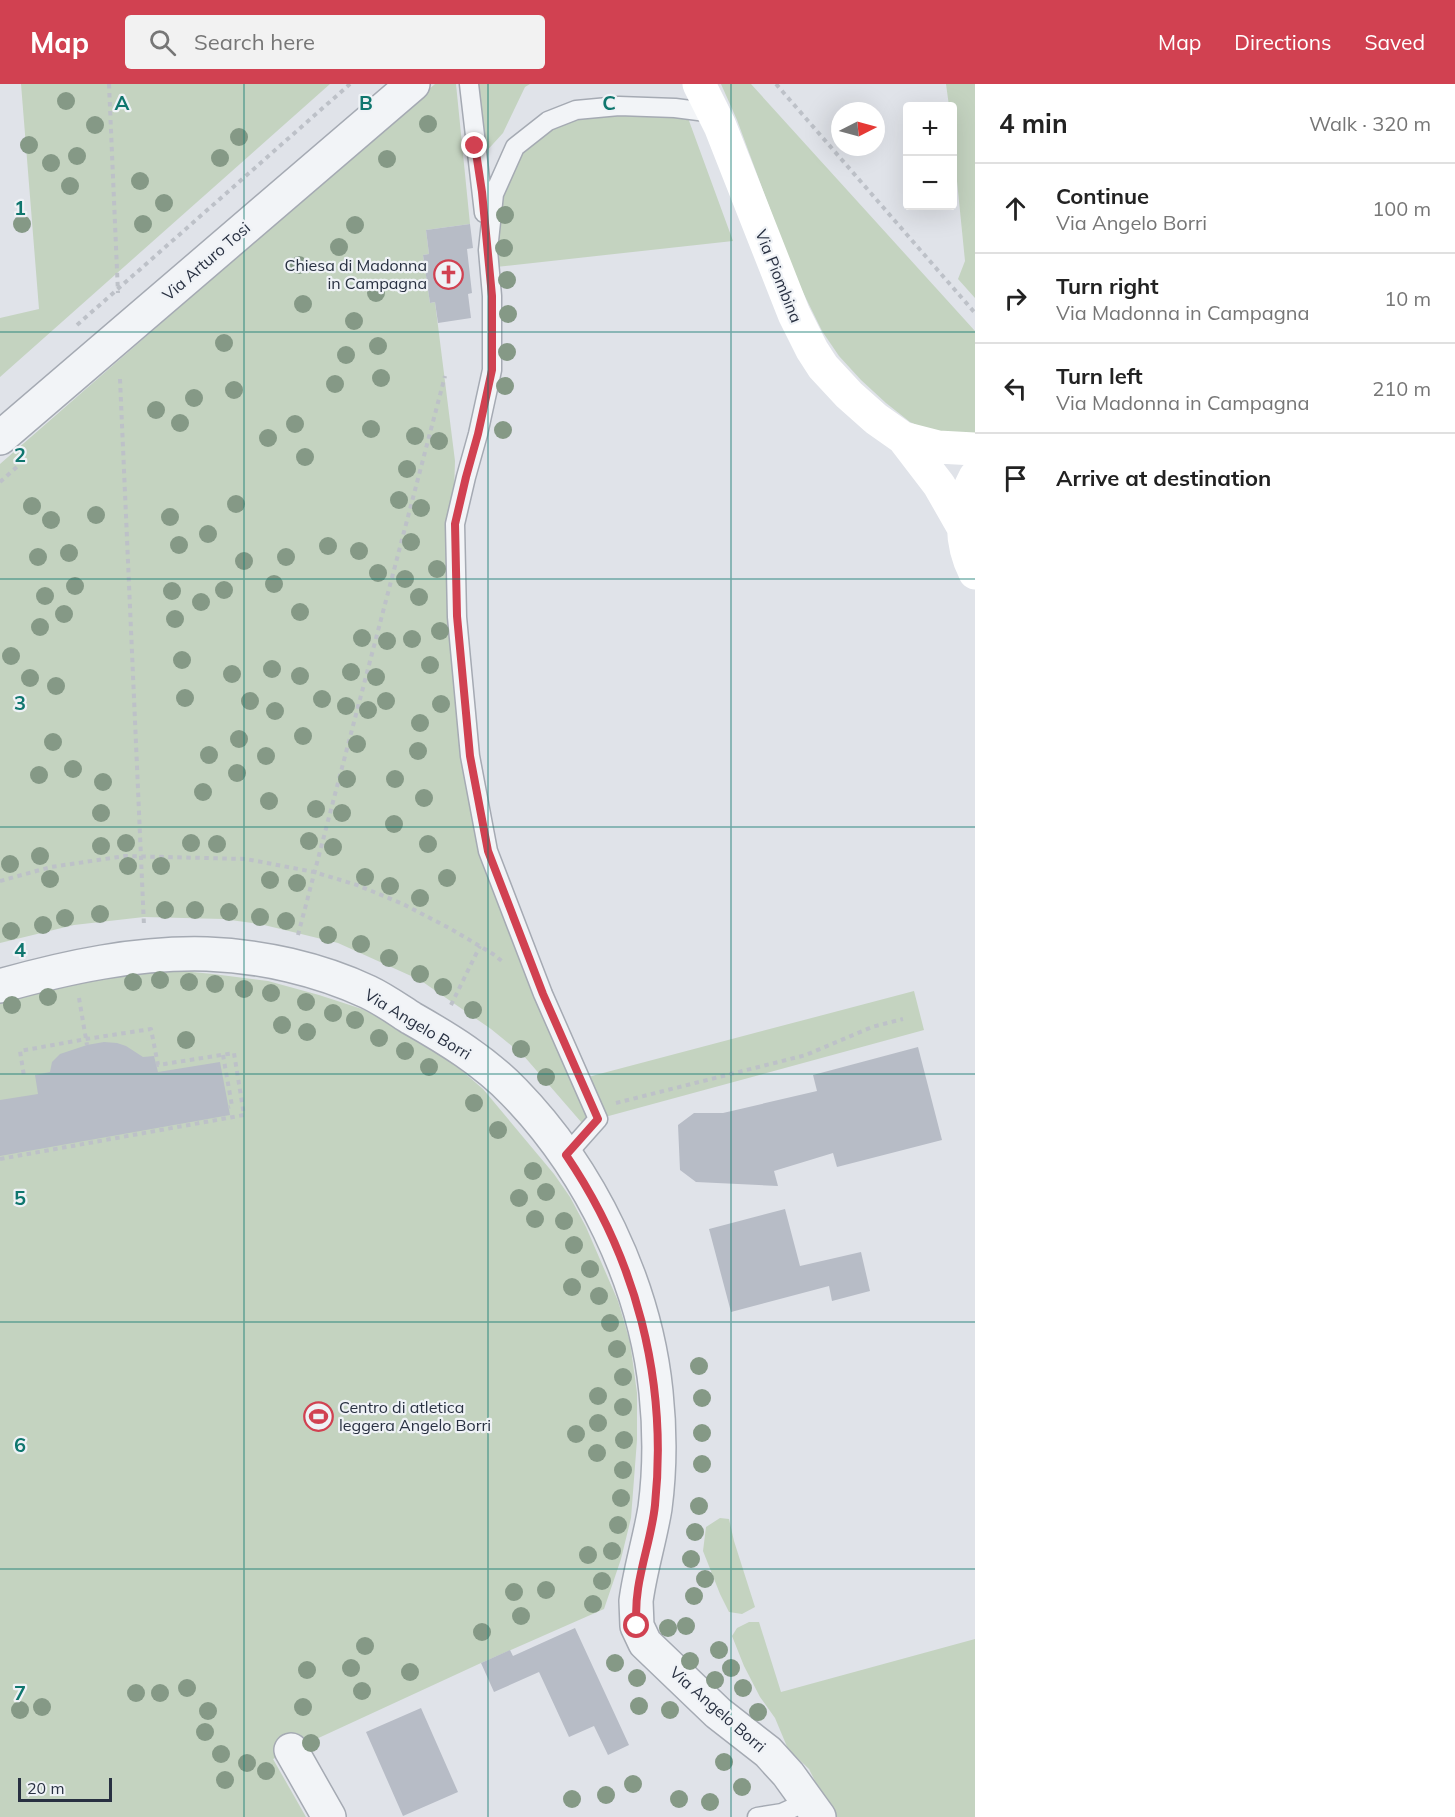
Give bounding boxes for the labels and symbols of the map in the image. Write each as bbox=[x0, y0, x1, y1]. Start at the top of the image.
text: A bbox=[115, 90, 130, 115]
text: B bbox=[359, 90, 373, 115]
text: C bbox=[602, 90, 616, 115]
north arrow bbox=[831, 102, 885, 156]
route end bbox=[461, 132, 487, 158]
text: 1 bbox=[14, 195, 26, 220]
street label: Via Arturo Tosi bbox=[158, 217, 254, 305]
street label: Via Piombina bbox=[751, 227, 807, 325]
place label: Chiesa di Madonna in Campagna bbox=[284, 255, 427, 293]
church icon: Chiesa di Madonna in Campagna bbox=[432, 258, 464, 290]
text: 2 bbox=[14, 442, 26, 467]
text: 3 bbox=[14, 690, 26, 715]
text: 4 bbox=[14, 937, 26, 962]
street label: Via Angelo Borri bbox=[361, 984, 475, 1064]
text: 5 bbox=[14, 1185, 26, 1210]
place label: Centro di atletica leggera Angelo Borri bbox=[339, 1397, 491, 1435]
sports icon: Centro di atletica leggera Angelo Borri bbox=[302, 1400, 334, 1432]
text: 6 bbox=[14, 1432, 26, 1457]
route start bbox=[623, 1612, 649, 1638]
street label: Via Angelo Borri bbox=[666, 1662, 770, 1756]
text: 7 bbox=[14, 1680, 26, 1705]
scale bar bbox=[18, 1775, 112, 1802]

